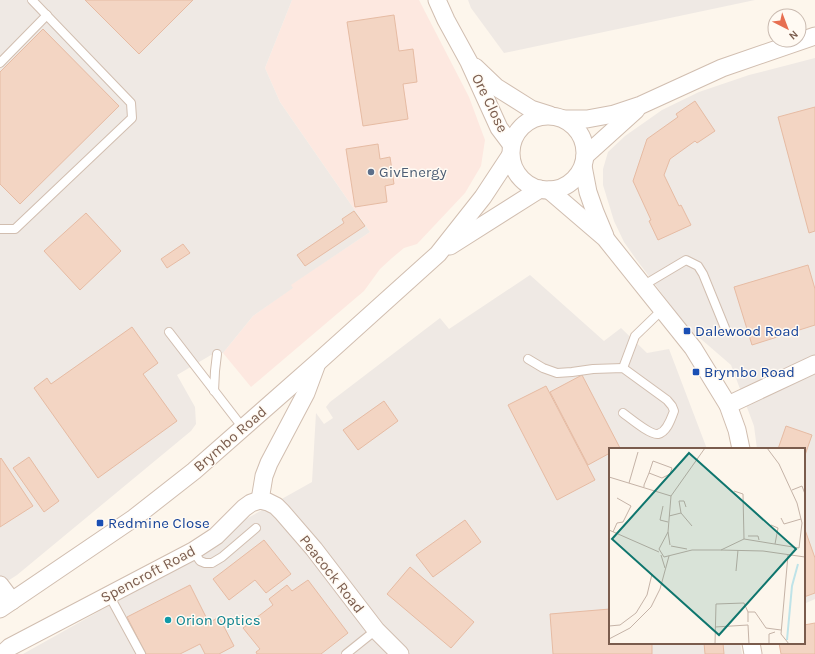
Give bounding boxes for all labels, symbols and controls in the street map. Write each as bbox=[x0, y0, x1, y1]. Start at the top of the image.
north arrow bbox=[767, 8, 807, 48]
text: N bbox=[786, 28, 801, 43]
street label: Ore Close bbox=[468, 70, 512, 136]
place label: GivEnergy bbox=[379, 163, 447, 181]
marker: GivEnergy bbox=[366, 167, 376, 177]
place label: Dalewood Road bbox=[695, 322, 799, 340]
marker: Dalewood Road bbox=[682, 326, 692, 336]
place label: Brymbo Road bbox=[704, 363, 795, 381]
marker: Brymbo Road bbox=[691, 367, 701, 377]
street label: Brymbo Road bbox=[190, 402, 270, 476]
inset map bbox=[609, 448, 805, 644]
place label: Redmine Close bbox=[108, 514, 210, 532]
marker: Redmine Close bbox=[95, 518, 105, 528]
street label: Peacock Road bbox=[296, 531, 368, 617]
street label: Spencroft Road bbox=[97, 541, 199, 607]
place label: Orion Optics bbox=[176, 611, 261, 629]
marker: Orion Optics bbox=[163, 615, 173, 625]

